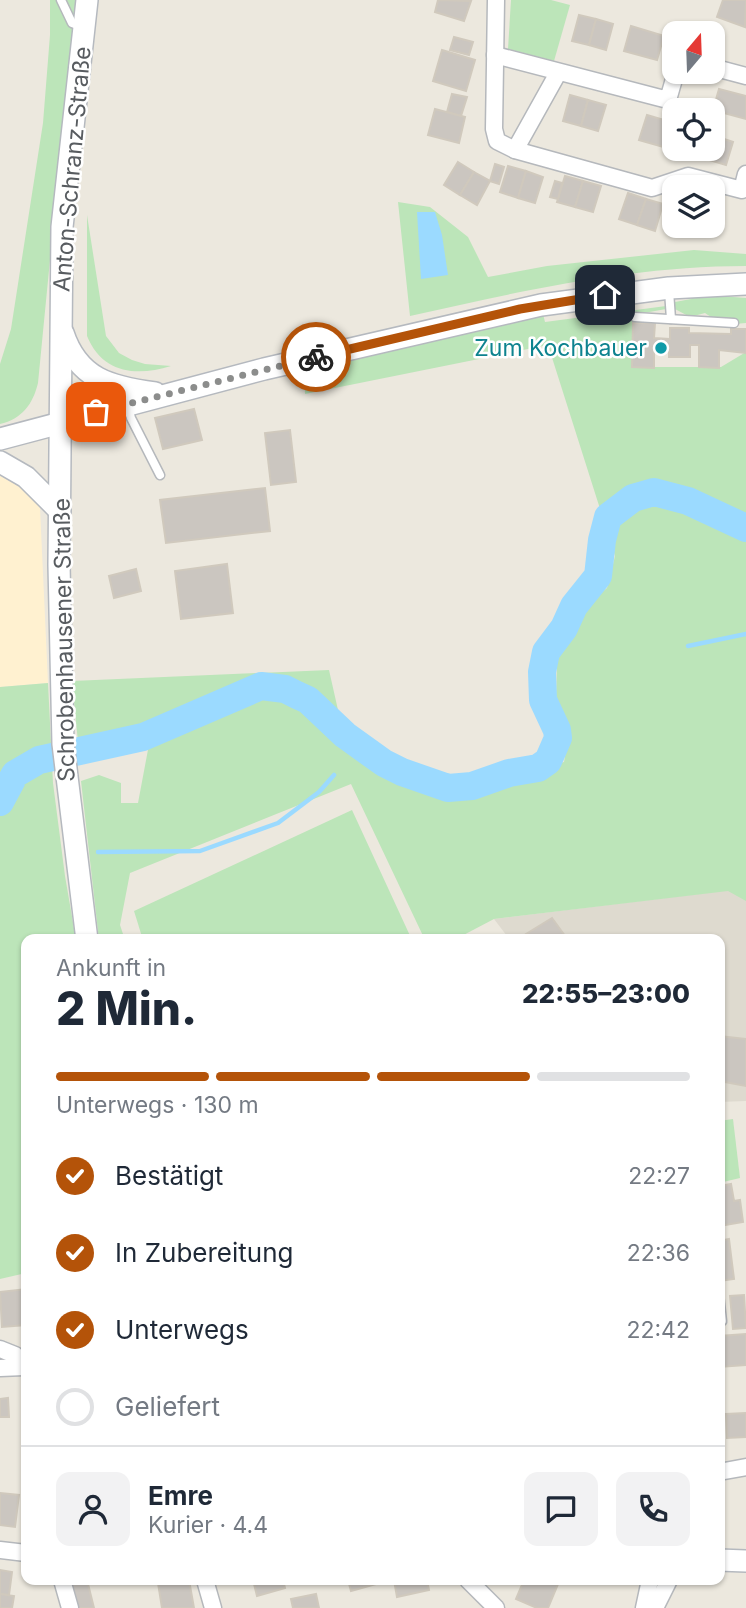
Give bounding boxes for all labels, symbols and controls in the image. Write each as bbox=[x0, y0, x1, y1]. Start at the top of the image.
north arrow bbox=[662, 21, 724, 84]
map controls bbox=[662, 21, 725, 238]
street label: Anton-Schranz-Straße bbox=[47, 45, 97, 293]
button: locate bbox=[662, 98, 725, 161]
button: layers bbox=[662, 175, 725, 238]
pin bbox=[575, 265, 635, 325]
icon: home bbox=[586, 276, 624, 314]
courier bbox=[281, 322, 351, 392]
place label: Zum Kochbauer bbox=[474, 334, 647, 362]
icon: bike bbox=[297, 338, 335, 376]
marker: Zum Kochbauer bbox=[653, 340, 669, 356]
pin bbox=[66, 382, 126, 442]
icon: bag bbox=[77, 393, 115, 431]
street label: Schrobenhausener Straße bbox=[48, 498, 80, 782]
text: Ankunft in bbox=[56, 954, 166, 982]
text: 22:55–23:00 bbox=[522, 978, 690, 1009]
text: 2 Min. bbox=[56, 980, 197, 1036]
text: Unterwegs · 130 m bbox=[56, 1091, 259, 1119]
icon: check bbox=[56, 1157, 94, 1195]
text: Bestätigt bbox=[115, 1160, 223, 1191]
text: 22:27 bbox=[628, 1162, 690, 1190]
icon: check bbox=[56, 1234, 94, 1272]
text: In Zubereitung bbox=[115, 1237, 293, 1268]
text: 22:36 bbox=[627, 1239, 690, 1267]
icon: check bbox=[56, 1311, 94, 1349]
text: Unterwegs bbox=[115, 1314, 249, 1345]
text: 22:42 bbox=[626, 1316, 690, 1344]
text: Geliefert bbox=[115, 1391, 220, 1422]
button: person bbox=[56, 1472, 130, 1546]
button: chat bbox=[524, 1472, 598, 1546]
button: phone bbox=[616, 1472, 690, 1546]
text: Emre bbox=[148, 1480, 213, 1511]
text: Kurier · 4.4 bbox=[148, 1511, 268, 1539]

